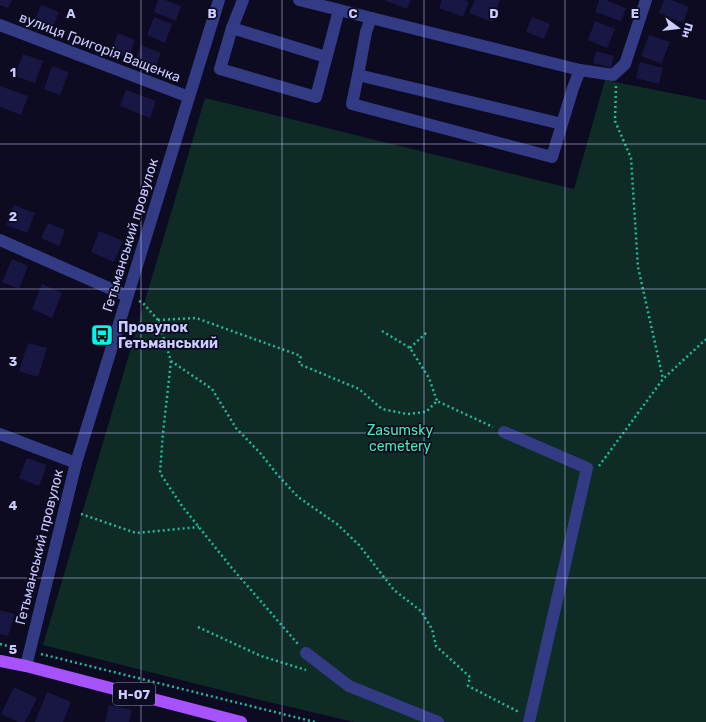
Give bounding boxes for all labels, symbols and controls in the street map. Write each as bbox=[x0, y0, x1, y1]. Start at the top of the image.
text: A bbox=[66, 6, 76, 21]
text: B bbox=[207, 6, 217, 21]
text: C bbox=[348, 6, 358, 21]
text: D bbox=[489, 6, 499, 21]
text: E bbox=[631, 6, 639, 21]
north arrow bbox=[658, 8, 698, 48]
street label: вулиця Григорія Ващенка bbox=[17, 9, 183, 86]
text: Пн bbox=[679, 21, 695, 39]
text: 1 bbox=[10, 65, 16, 80]
street label: Гетьманський провулок bbox=[99, 156, 162, 314]
text: 2 bbox=[9, 209, 17, 224]
place label: Провулок Гетьманський bbox=[118, 319, 218, 352]
bus stop icon: Провулок Гетьманський bbox=[89, 322, 115, 348]
text: 3 bbox=[9, 354, 18, 369]
park label: Zasumsky cemetery bbox=[367, 422, 433, 455]
street label: Гетьманський провулок bbox=[12, 467, 67, 627]
text: 4 bbox=[9, 498, 18, 513]
text: 5 bbox=[9, 642, 17, 657]
road number: Н-07 bbox=[113, 683, 155, 705]

